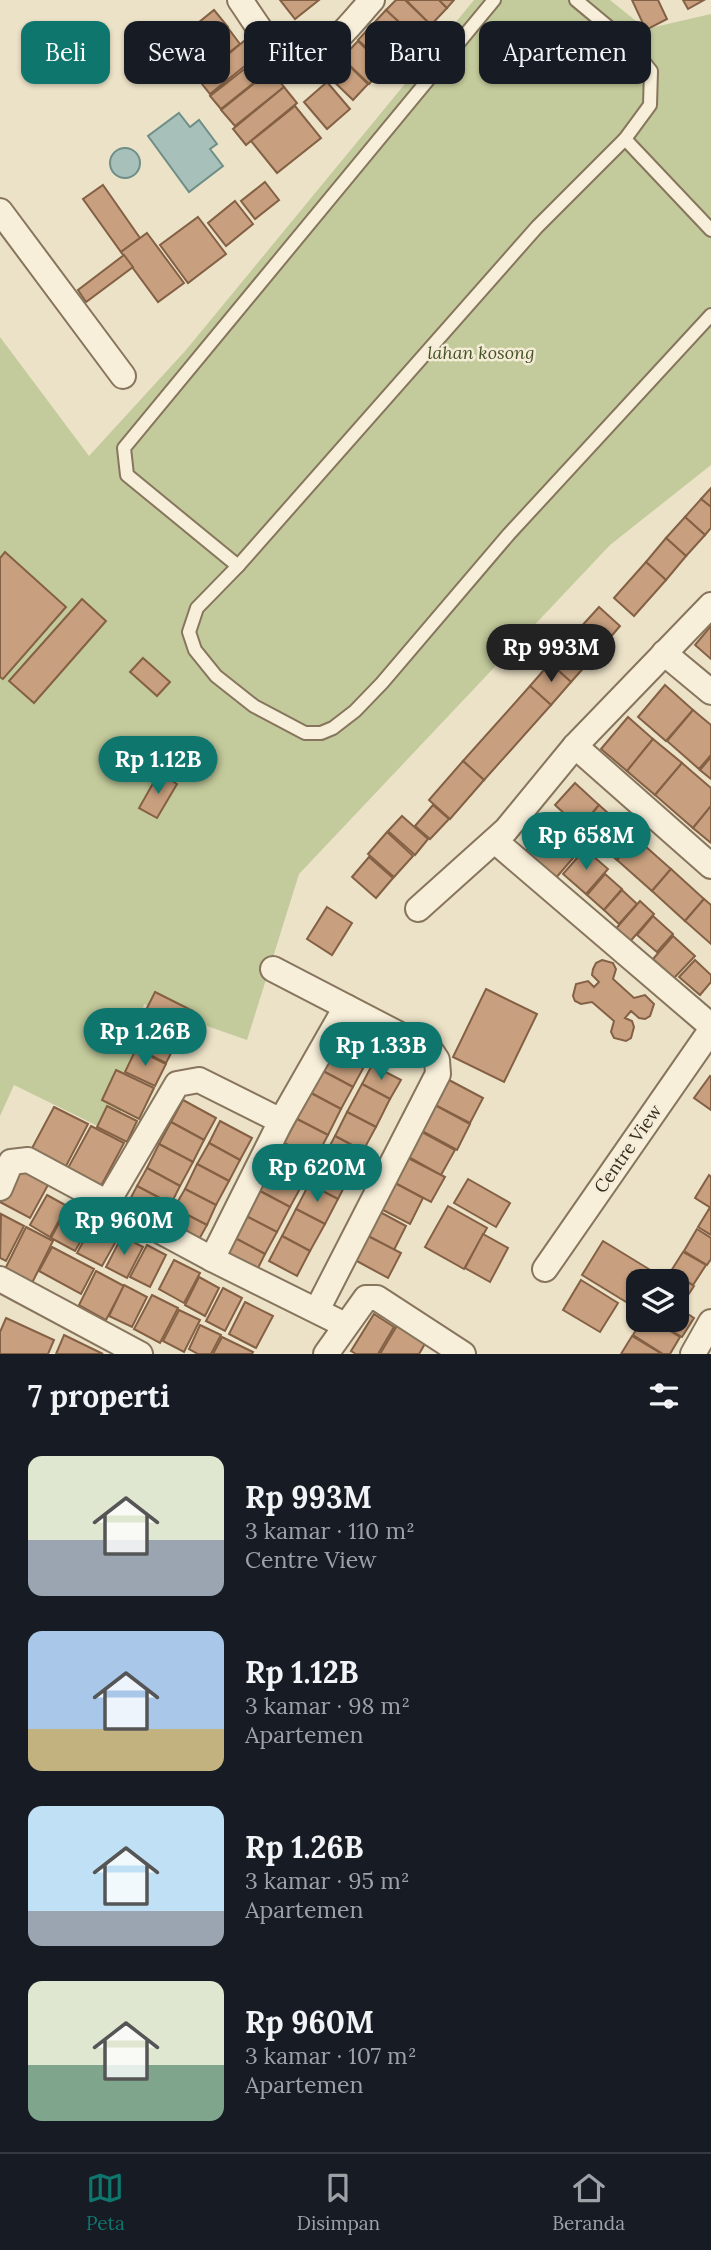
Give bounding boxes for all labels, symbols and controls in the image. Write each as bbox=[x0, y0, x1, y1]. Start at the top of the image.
chip: Beli bbox=[21, 21, 110, 84]
chip: Sewa bbox=[124, 21, 230, 84]
chip: Filter bbox=[244, 21, 351, 84]
chip: Baru bbox=[365, 21, 465, 84]
chip: Apartemen bbox=[479, 21, 651, 84]
park label: lahan kosong bbox=[427, 341, 535, 364]
pin: Rp 993M bbox=[486, 624, 616, 684]
text: Rp 993M bbox=[502, 632, 600, 661]
pin: Rp 1.12B bbox=[86, 736, 230, 796]
text: Rp 1.12B bbox=[114, 744, 202, 773]
pin: Rp 658M bbox=[521, 812, 651, 872]
text: Rp 658M bbox=[538, 820, 634, 849]
pin: Rp 1.26B bbox=[73, 1009, 217, 1068]
text: Rp 1.26B bbox=[100, 1016, 190, 1045]
pin: Rp 1.33B bbox=[309, 1023, 453, 1082]
text: Rp 1.33B bbox=[335, 1030, 427, 1059]
street label: Centre View bbox=[589, 1100, 667, 1197]
pin: Rp 620M bbox=[252, 1144, 382, 1204]
text: Rp 620M bbox=[268, 1152, 366, 1181]
pin: Rp 960M bbox=[59, 1198, 189, 1257]
text: Rp 960M bbox=[75, 1205, 173, 1234]
map controls bbox=[626, 1269, 689, 1332]
button: layers bbox=[626, 1269, 689, 1332]
text: 7 properti bbox=[28, 1377, 170, 1415]
icon: filters bbox=[645, 1377, 683, 1415]
text: Rp 993M bbox=[245, 1478, 372, 1516]
icon: home bbox=[84, 1484, 168, 1568]
text: 3 kamar · 110 m² bbox=[245, 1516, 415, 1545]
text: Centre View bbox=[245, 1545, 376, 1574]
text: Rp 1.12B bbox=[245, 1653, 359, 1691]
icon: home bbox=[84, 1659, 168, 1743]
text: 3 kamar · 98 m² bbox=[245, 1691, 410, 1720]
text: Apartemen bbox=[245, 1720, 363, 1749]
text: Rp 1.26B bbox=[245, 1828, 364, 1866]
icon: home bbox=[84, 1834, 168, 1918]
text: 3 kamar · 95 m² bbox=[245, 1866, 410, 1895]
text: Apartemen bbox=[245, 1895, 363, 1924]
text: Rp 960M bbox=[245, 2003, 374, 2041]
icon: home bbox=[84, 2009, 168, 2093]
text: 3 kamar · 107 m² bbox=[245, 2041, 417, 2070]
text: Apartemen bbox=[245, 2070, 363, 2099]
tab: Peta bbox=[86, 2169, 125, 2235]
tab: Disimpan bbox=[297, 2169, 380, 2235]
tab: Beranda bbox=[552, 2169, 625, 2235]

